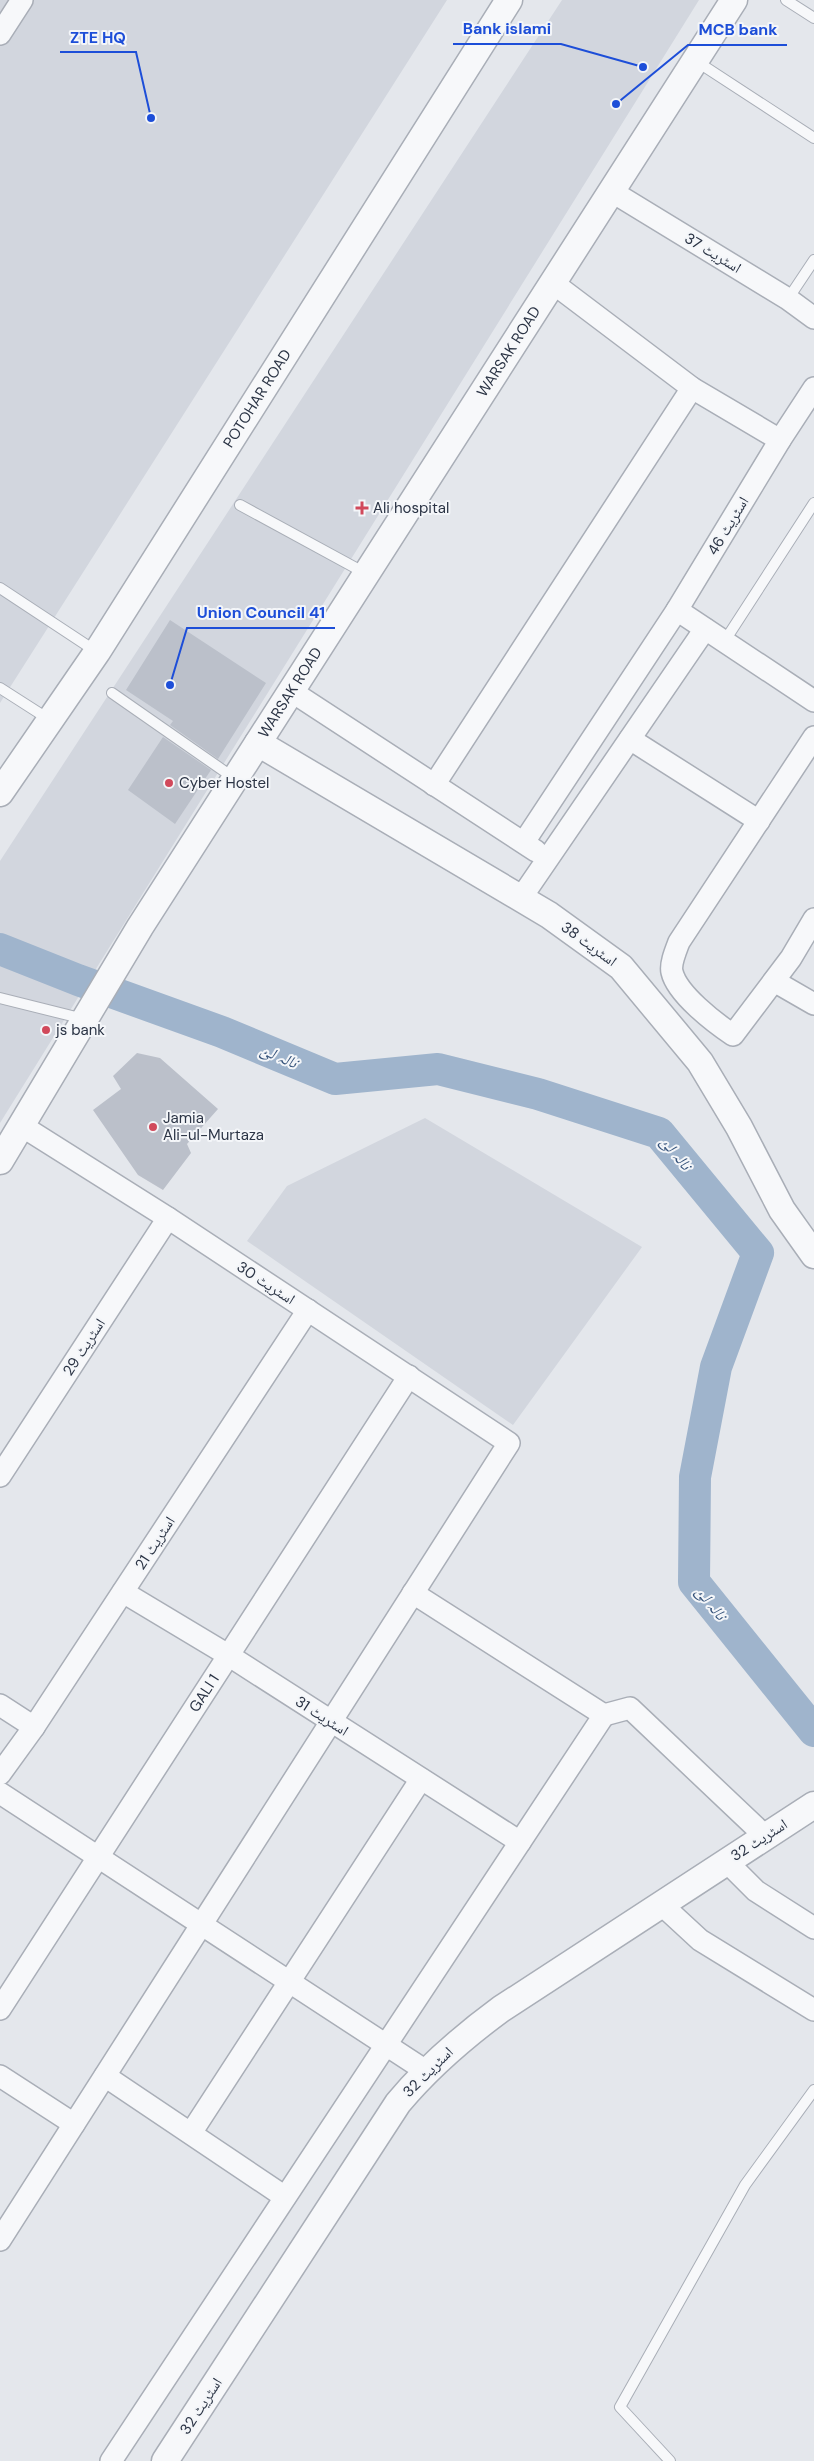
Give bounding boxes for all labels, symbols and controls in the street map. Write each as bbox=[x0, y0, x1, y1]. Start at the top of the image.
callout: Bank islami bbox=[453, 13, 561, 44]
callout: MCB bank bbox=[688, 14, 787, 45]
text: Bank islami bbox=[463, 18, 551, 39]
text: MCB bank bbox=[699, 19, 778, 40]
callout: ZTE HQ bbox=[60, 21, 136, 52]
text: ZTE HQ bbox=[70, 27, 126, 48]
street label: اسٹریٹ 37 bbox=[681, 228, 745, 278]
street label: WARSAK ROAD bbox=[472, 303, 545, 401]
street label: POTOHAR ROAD bbox=[219, 346, 296, 451]
street label: اسٹریٹ 46 bbox=[703, 493, 753, 559]
place label: Ali hospital bbox=[373, 498, 449, 518]
marker: Ali hospital bbox=[355, 501, 369, 515]
callout: Union Council 41 bbox=[187, 597, 335, 628]
text: Union Council 41 bbox=[197, 602, 325, 623]
street label: WARSAK ROAD bbox=[254, 644, 327, 742]
place label: Cyber Hostel bbox=[179, 773, 269, 793]
marker: Cyber Hostel bbox=[163, 777, 175, 789]
street label: اسٹریٹ 38 bbox=[557, 917, 621, 971]
place label: js bank bbox=[55, 1020, 105, 1040]
marker: js bank bbox=[40, 1024, 52, 1036]
water label: نالہ لئ bbox=[257, 1039, 303, 1074]
place label: Jamia Ali-ul-Murtaza bbox=[163, 1108, 264, 1145]
marker: Jamia Ali-ul-Murtaza bbox=[147, 1121, 159, 1133]
water label: نالہ لئ bbox=[656, 1132, 698, 1176]
street label: اسٹریٹ 30 bbox=[233, 1257, 299, 1309]
street label: اسٹریٹ 29 bbox=[58, 1315, 110, 1379]
street label: اسٹریٹ 21 bbox=[130, 1513, 180, 1573]
water label: نالہ لئ bbox=[691, 1582, 733, 1626]
street label: GALI 1 bbox=[184, 1670, 224, 1716]
street label: اسٹریٹ 31 bbox=[292, 1691, 352, 1741]
street label: اسٹریٹ 32 bbox=[727, 1814, 791, 1866]
street label: اسٹریٹ 32 bbox=[398, 2042, 458, 2102]
street label: اسٹریٹ 32 bbox=[175, 2374, 227, 2438]

